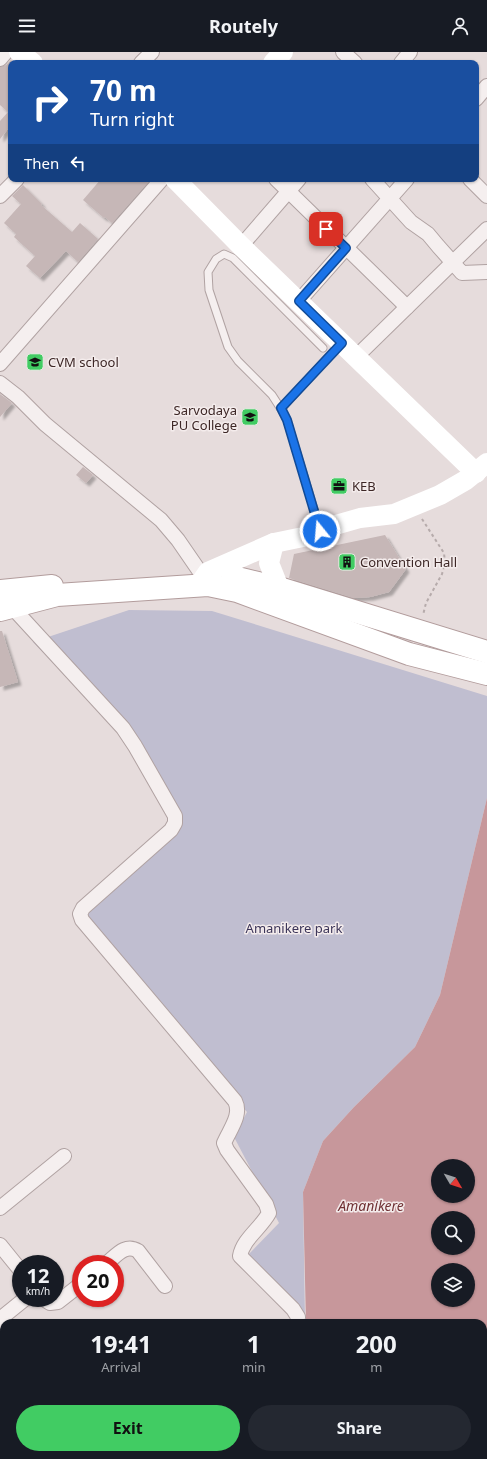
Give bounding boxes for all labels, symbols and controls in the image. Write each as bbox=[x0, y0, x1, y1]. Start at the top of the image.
text: Routely bbox=[209, 14, 278, 38]
icon: menu bbox=[16, 15, 38, 37]
icon: person bbox=[449, 15, 471, 37]
text: 70 m bbox=[90, 71, 157, 109]
icon: right bbox=[24, 76, 76, 128]
text: Turn right bbox=[90, 107, 174, 131]
icon: left bbox=[67, 152, 89, 174]
text: Then bbox=[24, 153, 59, 173]
pin bbox=[309, 212, 343, 246]
icon: arrive bbox=[315, 218, 337, 240]
school or university icon: CVM school bbox=[25, 352, 45, 372]
place label: CVM school bbox=[48, 353, 119, 371]
place label: Sarvodaya PU College bbox=[171, 401, 237, 434]
school or university icon: Sarvodaya PU College bbox=[240, 407, 260, 427]
office icon: KEB bbox=[329, 476, 349, 496]
place label: KEB bbox=[352, 477, 376, 495]
position arrow bbox=[299, 510, 341, 552]
building icon: Convention Hall bbox=[337, 552, 357, 572]
place label: Convention Hall bbox=[360, 553, 457, 571]
park label: Amanikere park bbox=[246, 919, 342, 937]
north arrow bbox=[431, 1159, 475, 1203]
map controls bbox=[431, 1159, 475, 1307]
water label: Amanikere bbox=[337, 1196, 404, 1215]
button: search bbox=[431, 1211, 475, 1255]
speed limit sign: 20 bbox=[72, 1255, 124, 1307]
text: 12 bbox=[27, 1262, 49, 1289]
button: layers bbox=[431, 1263, 475, 1307]
text: km/h bbox=[26, 1284, 50, 1298]
text: 19:41 bbox=[90, 1327, 152, 1360]
text: 1 bbox=[247, 1327, 261, 1360]
text: 200 bbox=[356, 1327, 397, 1360]
text: Arrival bbox=[101, 1358, 141, 1376]
text: min bbox=[242, 1358, 265, 1376]
text: m bbox=[370, 1358, 382, 1376]
button: Exit bbox=[16, 1405, 240, 1451]
button: Share bbox=[248, 1405, 471, 1451]

